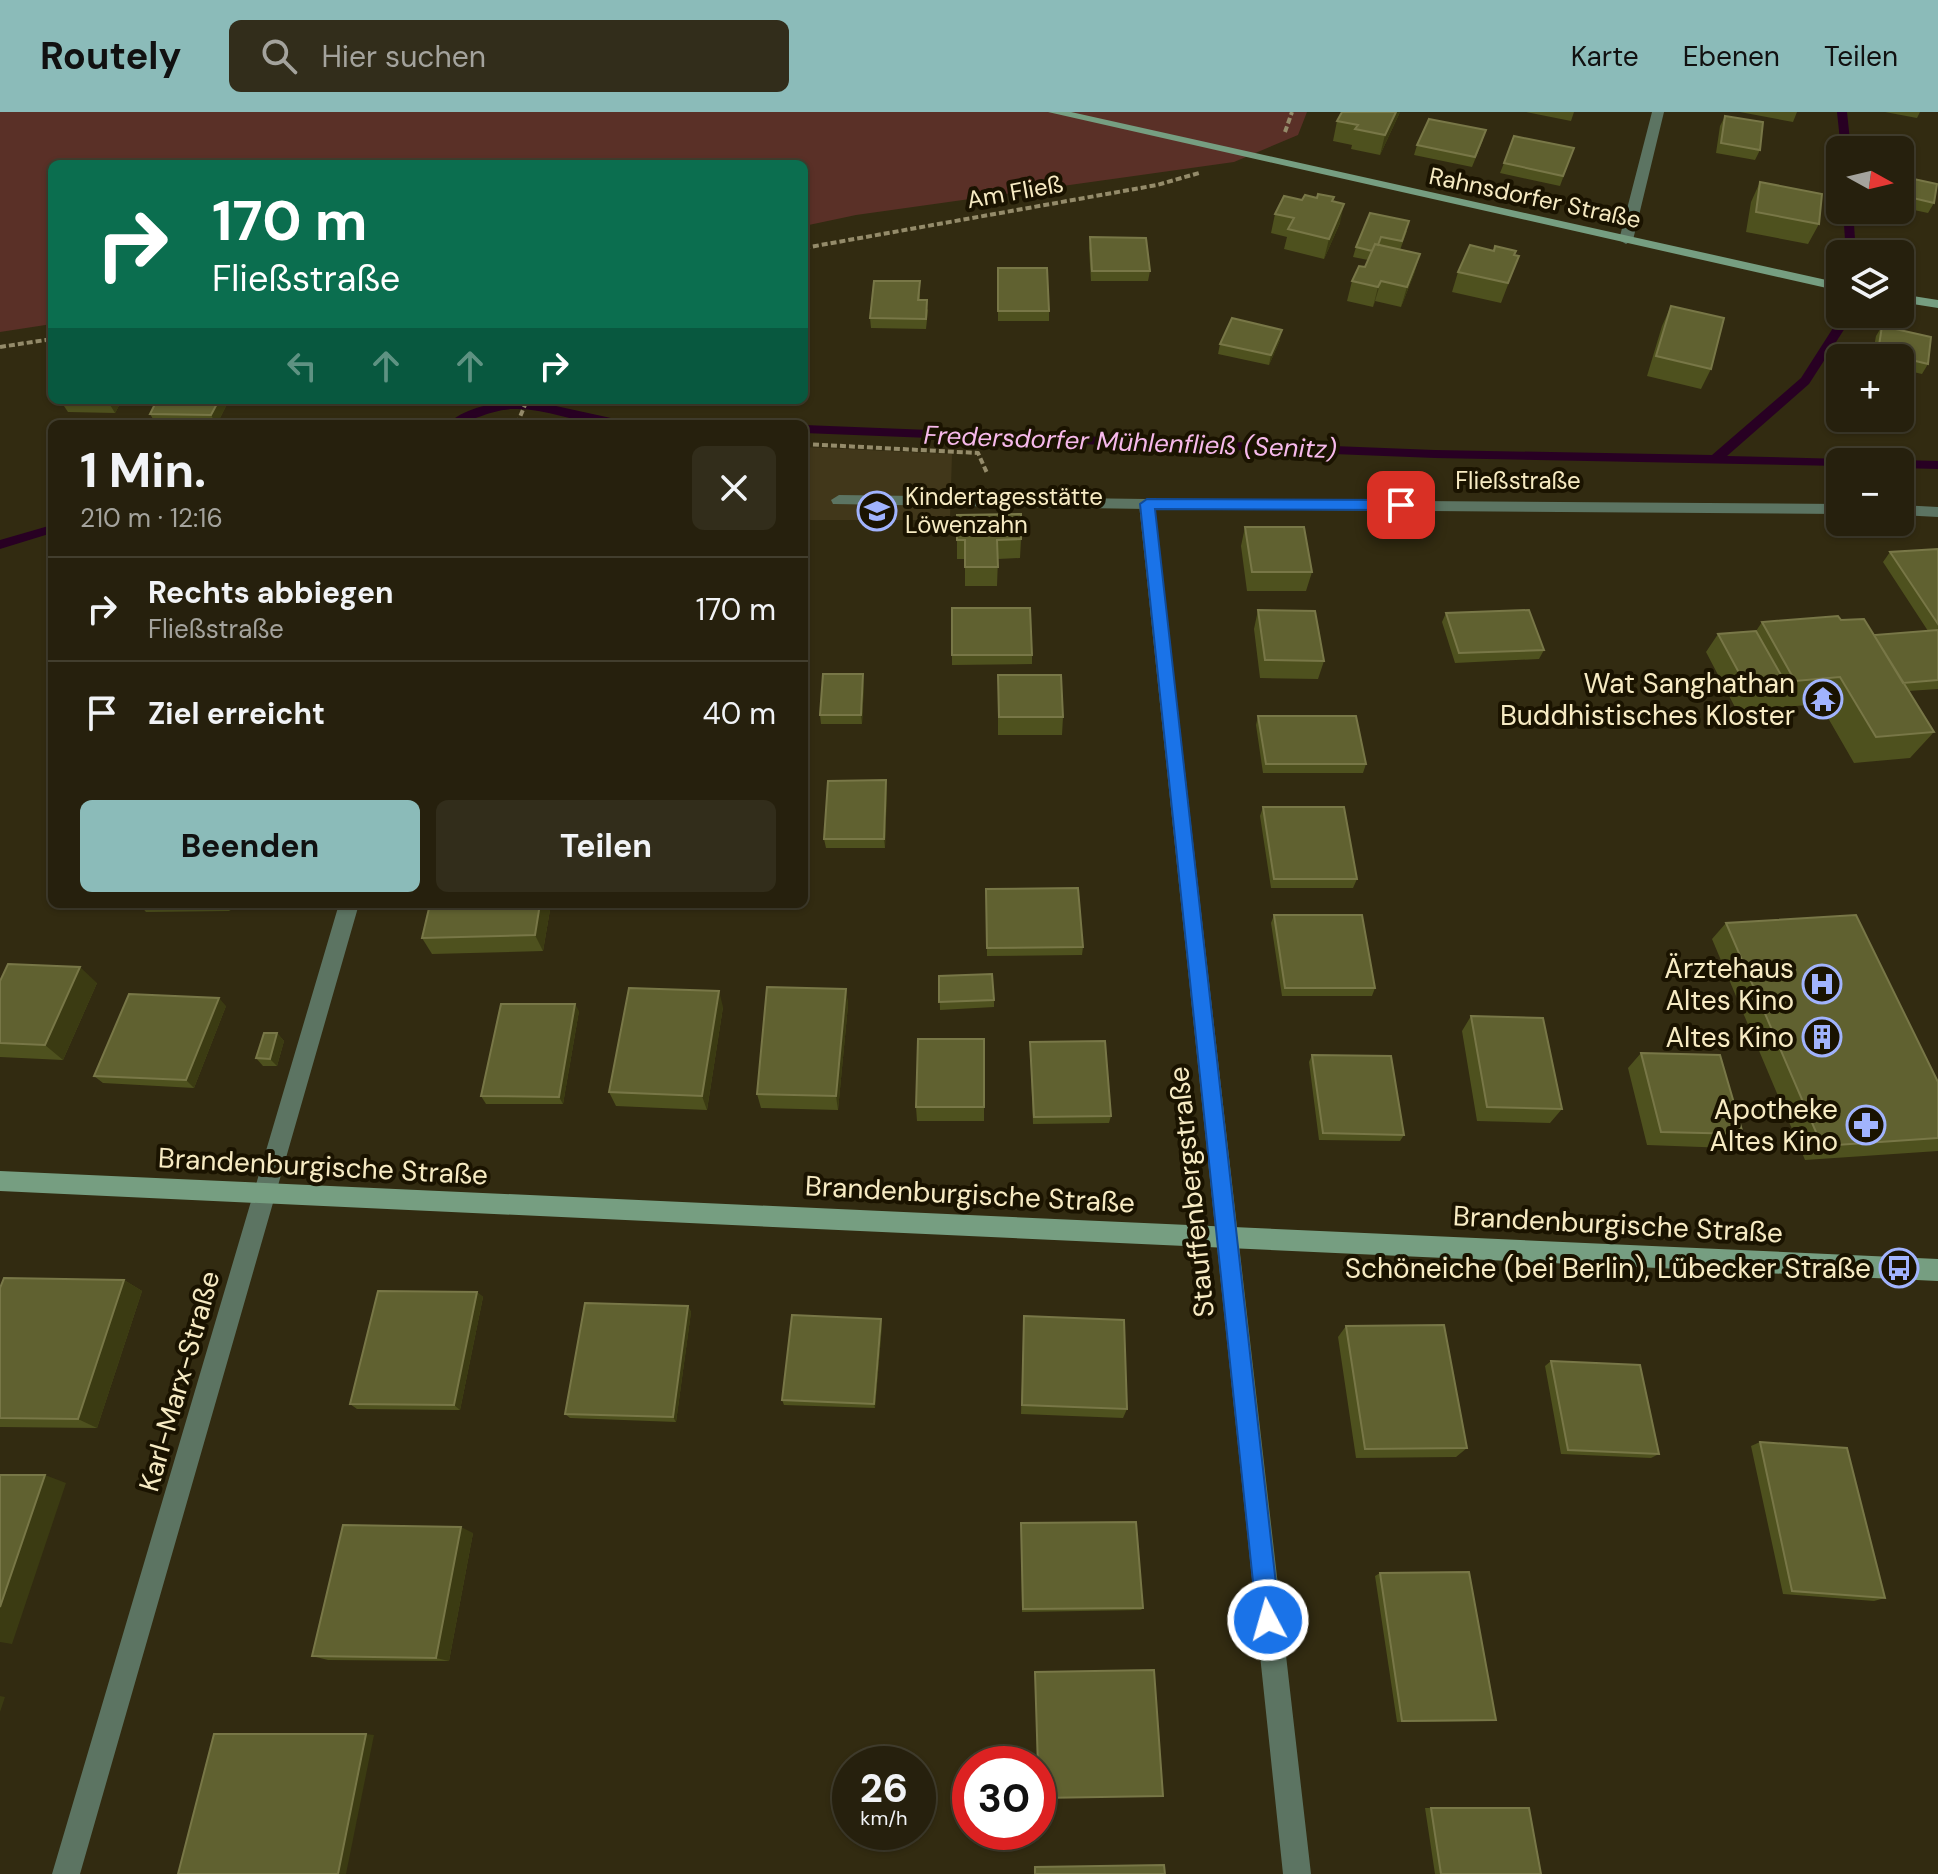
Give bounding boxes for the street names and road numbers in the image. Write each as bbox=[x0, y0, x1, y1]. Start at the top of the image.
street label: Rahnsdorfer Straße bbox=[1426, 160, 1644, 235]
street label: Am Fließ bbox=[964, 168, 1065, 215]
street label: Fließstraße bbox=[1455, 465, 1581, 496]
street label: Stauffenbergstraße bbox=[1160, 1065, 1223, 1319]
street label: Brandenburgische Straße bbox=[157, 1139, 489, 1194]
street label: Brandenburgische Straße bbox=[804, 1167, 1136, 1222]
street label: Brandenburgische Straße bbox=[1452, 1197, 1784, 1252]
street label: Karl-Marx-Straße bbox=[130, 1267, 229, 1496]

